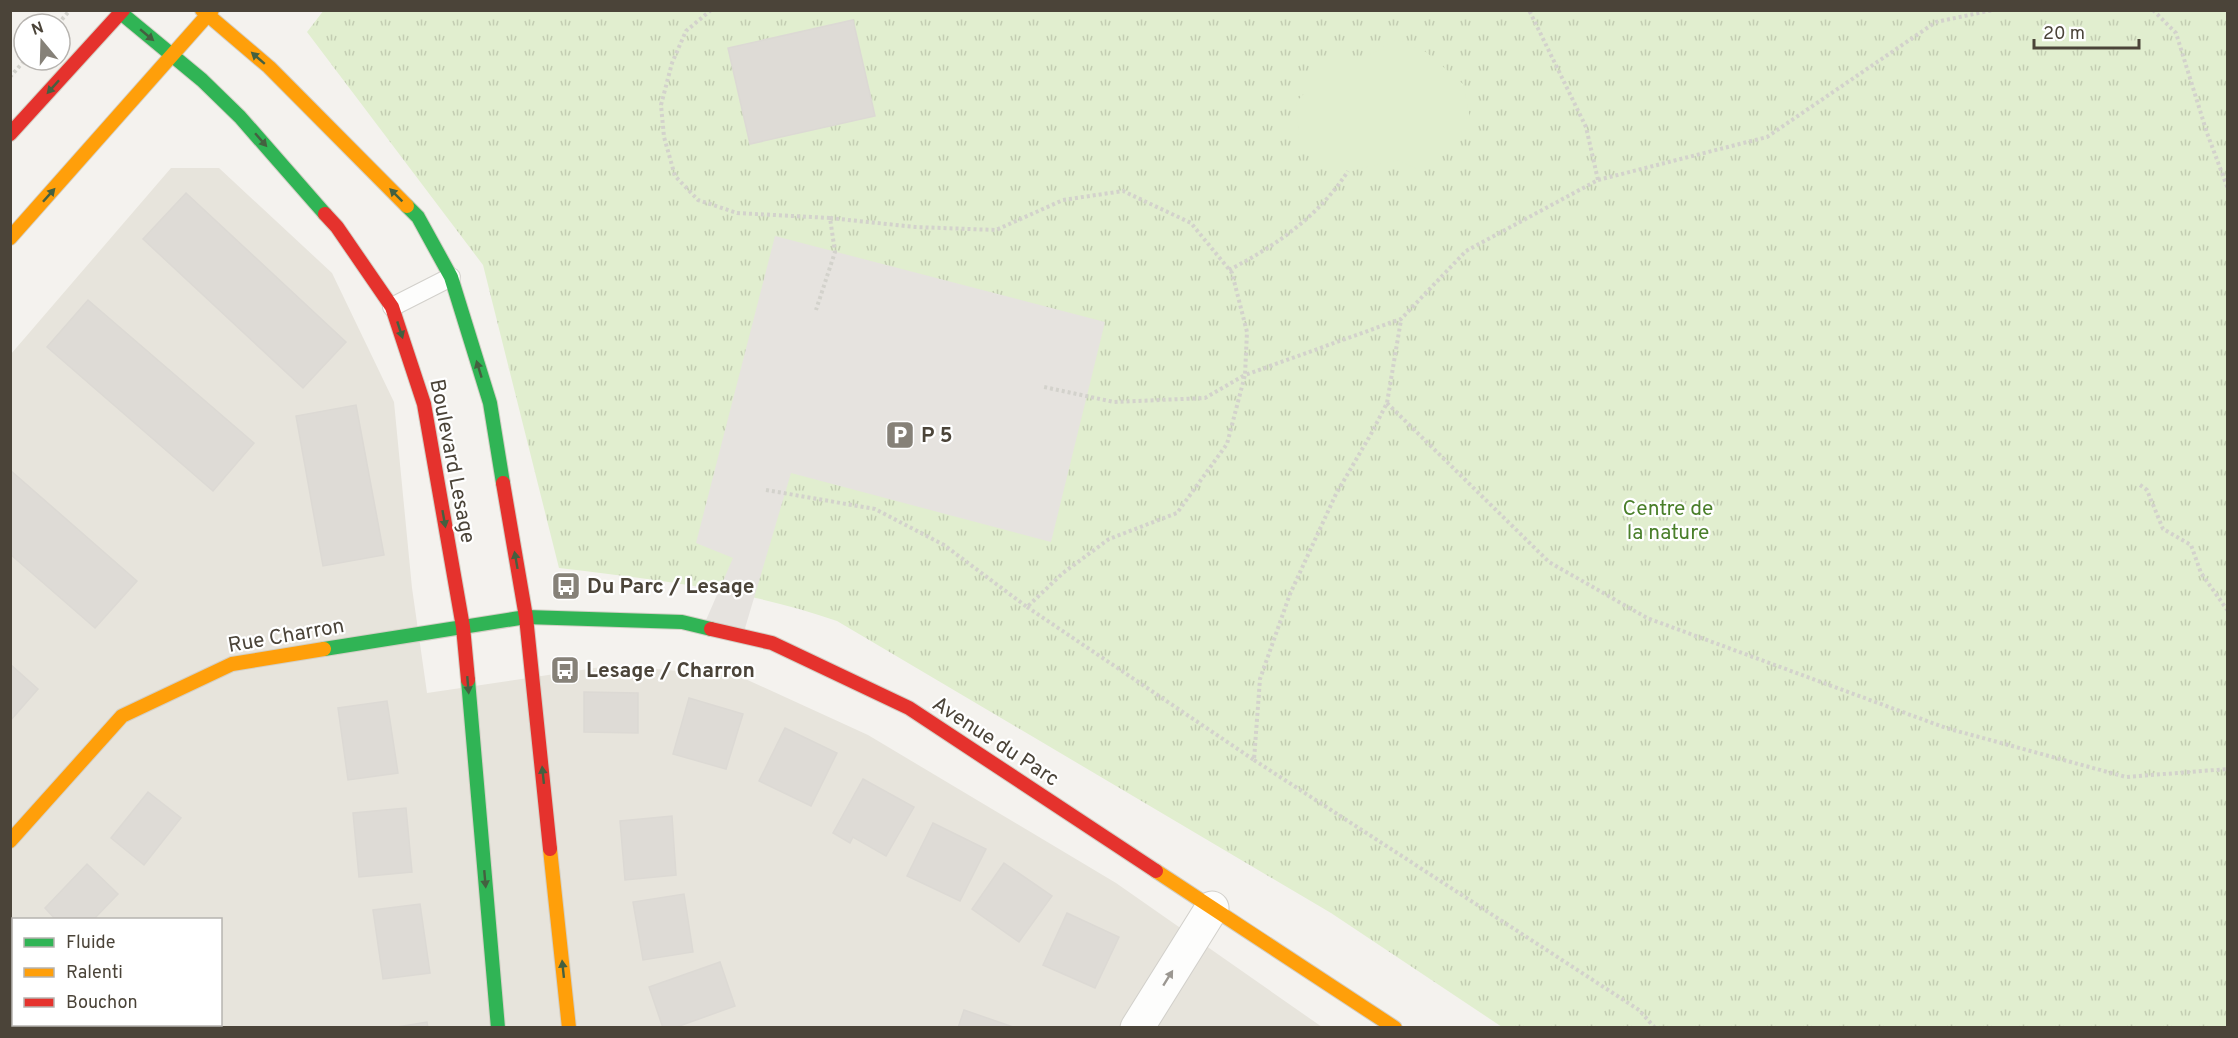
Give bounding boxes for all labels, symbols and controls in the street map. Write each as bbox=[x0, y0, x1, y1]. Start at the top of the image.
north arrow bbox=[12, 12, 72, 72]
scale bar bbox=[2034, 12, 2139, 50]
text: N bbox=[29, 18, 46, 41]
text: 20 m bbox=[2043, 23, 2085, 46]
one-way arrow bbox=[139, 28, 155, 41]
one-way arrow bbox=[250, 51, 266, 64]
one-way arrow bbox=[47, 79, 60, 94]
one-way arrow bbox=[254, 132, 267, 147]
one-way arrow bbox=[42, 188, 55, 203]
one-way arrow bbox=[390, 189, 404, 203]
one-way arrow bbox=[395, 321, 405, 339]
one-way arrow bbox=[474, 360, 483, 378]
street label: Boulevard Lesage bbox=[422, 377, 481, 546]
parking icon: P 5 bbox=[884, 419, 916, 451]
place label: P 5 bbox=[921, 423, 953, 450]
park label: Centre de la nature bbox=[1623, 496, 1713, 547]
one-way arrow bbox=[440, 510, 449, 529]
one-way arrow bbox=[512, 550, 521, 569]
bus stop icon: Du Parc / Lesage bbox=[550, 570, 582, 602]
place label: Du Parc / Lesage bbox=[587, 574, 754, 601]
street label: Rue Charron bbox=[226, 613, 347, 660]
bus stop icon: Lesage / Charron bbox=[549, 654, 581, 686]
place label: Lesage / Charron bbox=[586, 658, 755, 685]
one-way arrow bbox=[463, 676, 473, 695]
street label: Avenue du Parc bbox=[927, 691, 1064, 793]
one-way arrow bbox=[538, 766, 548, 785]
one-way arrow bbox=[480, 870, 490, 889]
legend bbox=[12, 918, 222, 1026]
text: Fluide bbox=[66, 932, 115, 955]
one-way arrow bbox=[558, 960, 568, 979]
text: Ralenti bbox=[66, 962, 123, 985]
one-way arrow bbox=[1163, 970, 1174, 986]
text: Bouchon bbox=[66, 992, 138, 1015]

